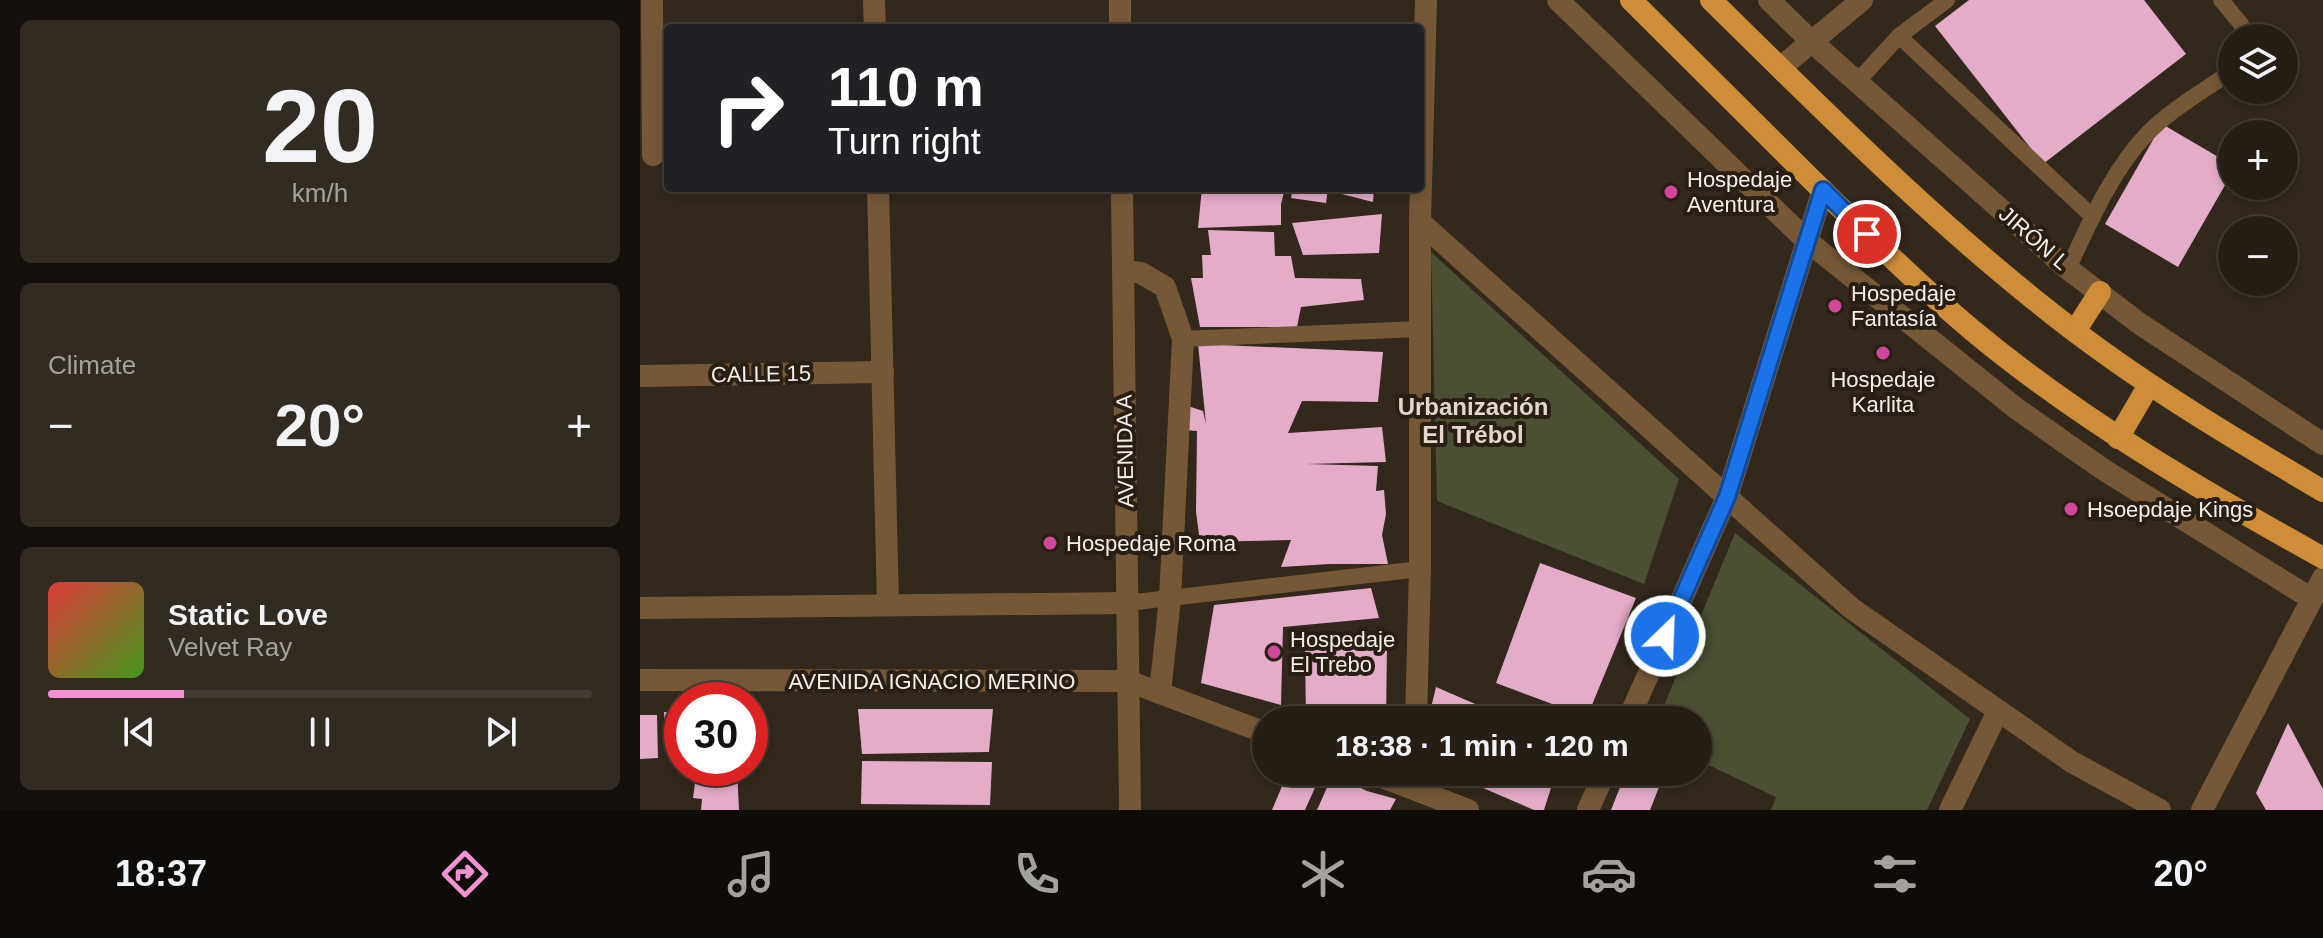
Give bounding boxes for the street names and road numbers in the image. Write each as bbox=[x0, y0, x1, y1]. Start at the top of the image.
street label: JIRÓN L bbox=[1994, 201, 2074, 275]
street label: CALLE 15 bbox=[711, 361, 811, 387]
street label: AVENIDA A bbox=[1112, 394, 1138, 508]
street label: AVENIDA IGNACIO MERINO bbox=[789, 669, 1075, 694]

